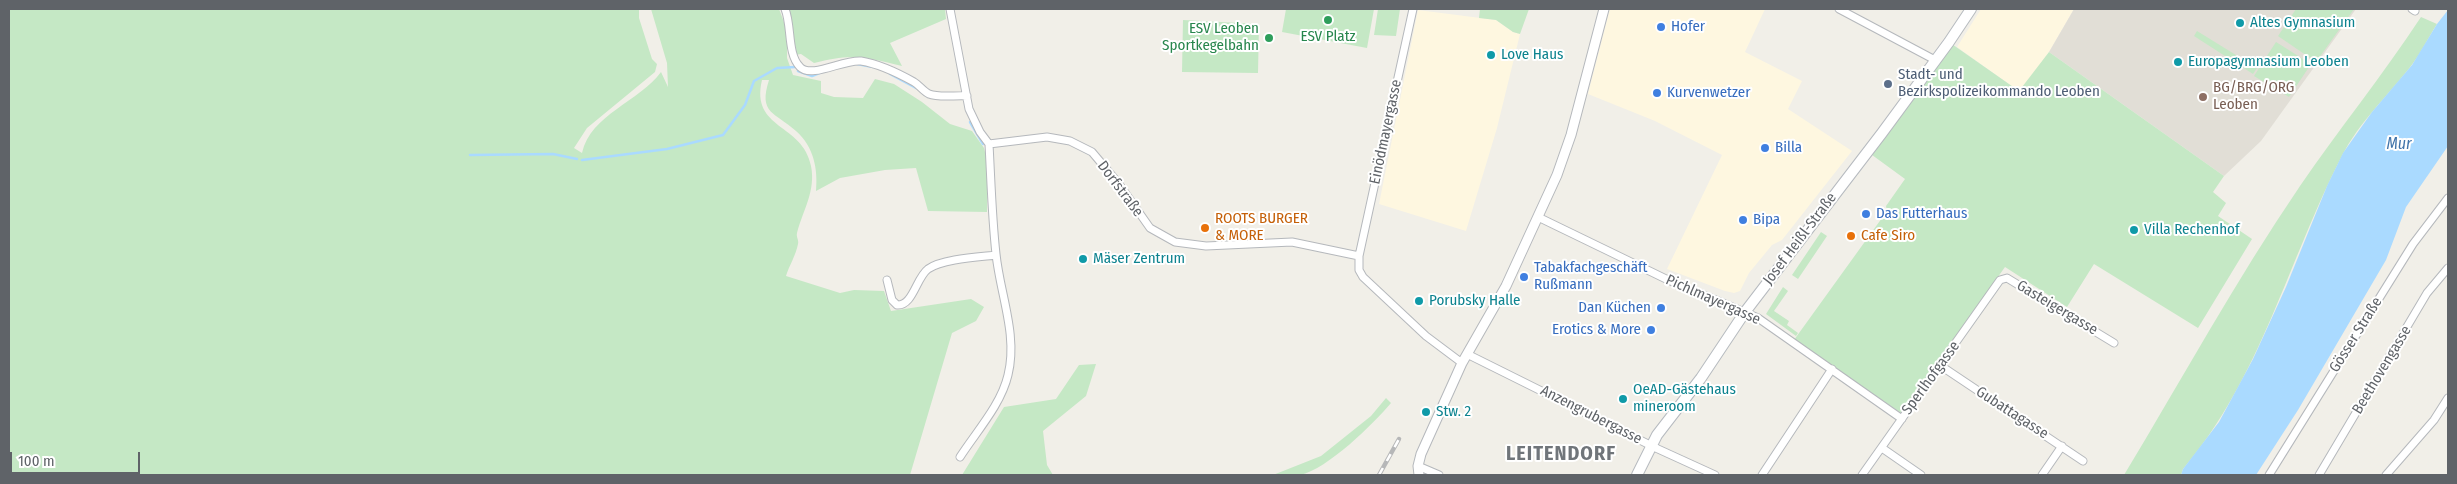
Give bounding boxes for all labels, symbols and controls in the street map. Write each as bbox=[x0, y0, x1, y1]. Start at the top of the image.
marker: ESV Platz bbox=[1322, 14, 1334, 26]
place label: Altes Gymnasium bbox=[2250, 14, 2355, 32]
marker: Altes Gymnasium bbox=[2234, 17, 2246, 29]
place label: Hofer bbox=[1671, 18, 1705, 36]
place label: ESV Leoben Sportkegelbahn bbox=[1162, 20, 1259, 55]
marker: Hofer bbox=[1655, 21, 1667, 33]
place label: ESV Platz bbox=[1301, 28, 1355, 46]
marker: ESV Leoben Sportkegelbahn bbox=[1263, 32, 1275, 44]
place label: Love Haus bbox=[1501, 46, 1563, 64]
marker: Love Haus bbox=[1485, 49, 1497, 61]
place label: Europagymnasium Leoben bbox=[2188, 53, 2349, 71]
marker: Europagymnasium Leoben bbox=[2172, 56, 2184, 68]
place label: Stadt- und Bezirkspolizeikommando Leoben bbox=[1898, 66, 2100, 101]
street label: Einödmayergasse bbox=[1366, 78, 1406, 186]
marker: Stadt- und Bezirkspolizeikommando Leoben bbox=[1882, 78, 1894, 90]
place label: BG/BRG/ORG Leoben bbox=[2213, 79, 2294, 114]
place label: Kurvenwetzer bbox=[1667, 84, 1750, 102]
marker: Kurvenwetzer bbox=[1651, 87, 1663, 99]
marker: BG/BRG/ORG Leoben bbox=[2197, 91, 2209, 103]
water label: Mur bbox=[2386, 135, 2412, 155]
place label: Billa bbox=[1775, 139, 1802, 157]
marker: Billa bbox=[1759, 142, 1771, 154]
street label: Dorfstraße bbox=[1093, 158, 1147, 220]
street label: Josef Heißl-Straße bbox=[1759, 189, 1841, 289]
place label: Das Futterhaus bbox=[1876, 205, 1967, 223]
marker: Das Futterhaus bbox=[1860, 208, 1872, 220]
place label: ROOTS BURGER & MORE bbox=[1215, 210, 1308, 245]
place label: Bipa bbox=[1753, 211, 1780, 229]
marker: Bipa bbox=[1737, 214, 1749, 226]
place label: Villa Rechenhof bbox=[2144, 221, 2240, 239]
marker: ROOTS BURGER & MORE bbox=[1199, 222, 1211, 234]
marker: Villa Rechenhof bbox=[2128, 224, 2140, 236]
place label: Cafe Siro bbox=[1861, 227, 1915, 245]
marker: Cafe Siro bbox=[1845, 230, 1857, 242]
place label: Mäser Zentrum bbox=[1093, 250, 1185, 268]
marker: Mäser Zentrum bbox=[1077, 253, 1089, 265]
place label: Tabakfachgeschäft Rußmann bbox=[1534, 259, 1647, 294]
marker: Tabakfachgeschäft Rußmann bbox=[1518, 271, 1530, 283]
street label: Pichlmayergasse bbox=[1663, 271, 1763, 329]
street label: Gasteigergasse bbox=[2013, 277, 2101, 339]
place label: Porubsky Halle bbox=[1429, 292, 1520, 310]
street label: Gösser Straße bbox=[2326, 294, 2386, 376]
marker: Porubsky Halle bbox=[1413, 295, 1425, 307]
place label: Dan Küchen bbox=[1578, 299, 1651, 317]
marker: Dan Küchen bbox=[1655, 302, 1667, 314]
place label: Erotics & More bbox=[1552, 321, 1641, 339]
street label: Beethovengasse bbox=[2349, 323, 2415, 417]
marker: Erotics & More bbox=[1645, 324, 1657, 336]
street label: Sperlhofgasse bbox=[1898, 338, 1964, 418]
place label: OeAD-Gästehaus mineroom bbox=[1633, 381, 1736, 416]
street label: Anzengrubergasse bbox=[1537, 382, 1645, 448]
street label: Gubattagasse bbox=[1972, 383, 2052, 443]
marker: OeAD-Gästehaus mineroom bbox=[1617, 393, 1629, 405]
place label: Stw. 2 bbox=[1436, 403, 1471, 421]
marker: Stw. 2 bbox=[1420, 406, 1432, 418]
scale bar bbox=[12, 442, 142, 474]
district label: LEITENDORF bbox=[1505, 442, 1617, 466]
text: 100 m bbox=[18, 452, 55, 470]

